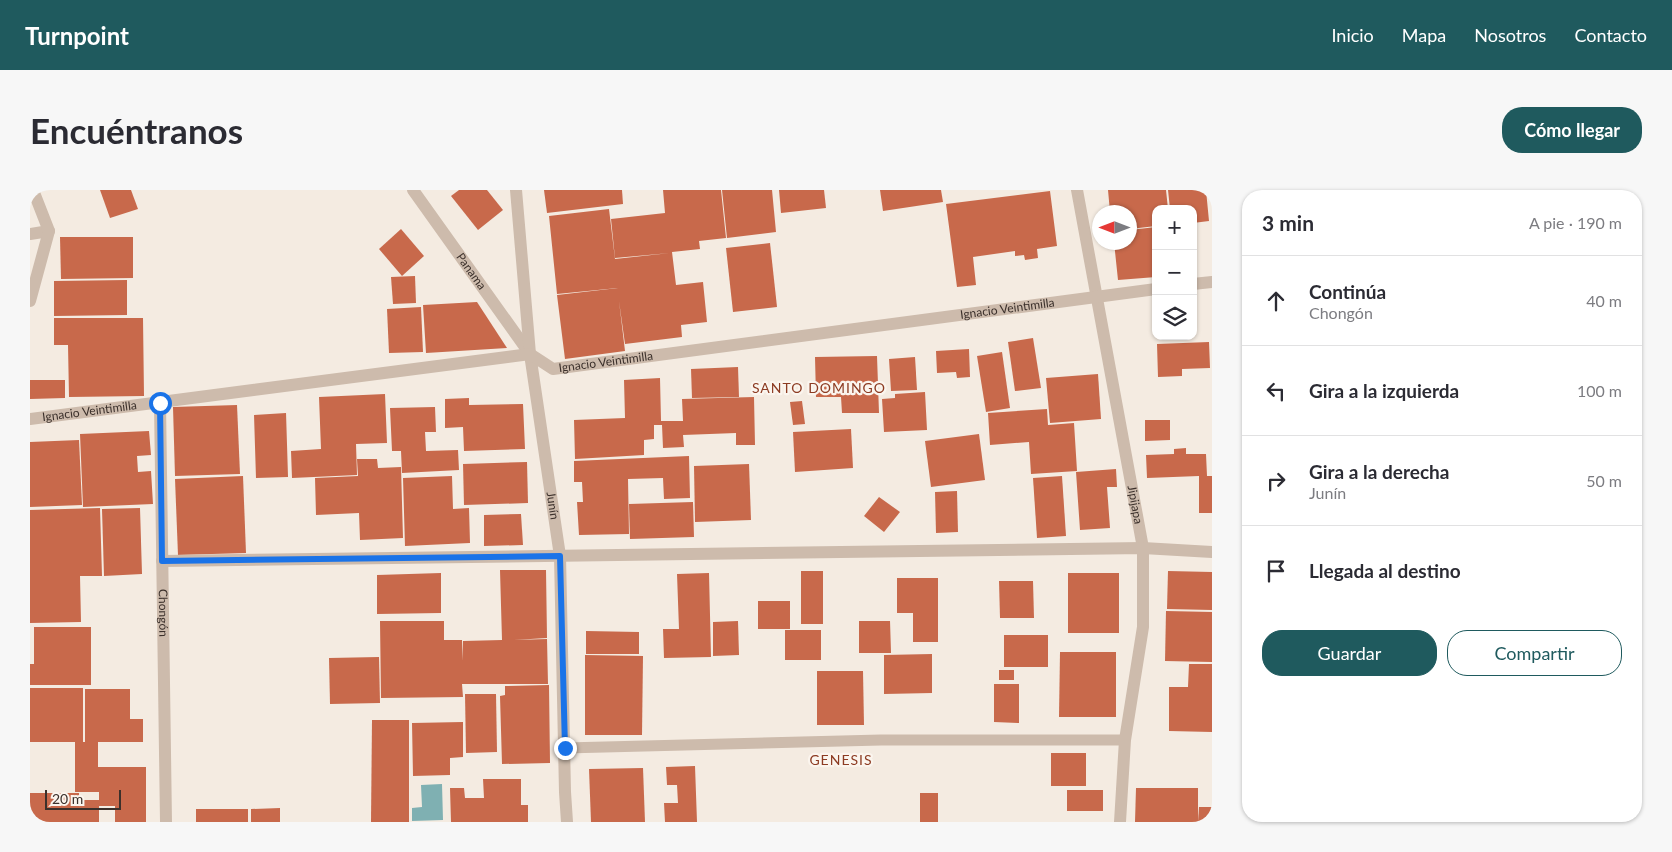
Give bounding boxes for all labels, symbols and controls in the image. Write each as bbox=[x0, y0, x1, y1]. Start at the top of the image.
text: Turnpoint bbox=[25, 21, 129, 50]
text: Inicio bbox=[1331, 24, 1374, 46]
text: Mapa bbox=[1402, 24, 1446, 46]
text: Nosotros bbox=[1474, 24, 1546, 46]
text: Contacto bbox=[1574, 24, 1647, 46]
button: Cómo llegar bbox=[1502, 107, 1642, 153]
text: Encuéntranos bbox=[30, 109, 243, 151]
north arrow bbox=[1092, 205, 1137, 250]
map controls bbox=[1152, 205, 1197, 340]
button: + bbox=[1152, 205, 1197, 250]
text: 3 min bbox=[1262, 210, 1314, 235]
text: A pie · 190 m bbox=[1529, 213, 1622, 232]
street label: Panama bbox=[453, 250, 490, 292]
button: − bbox=[1152, 250, 1197, 295]
text: Continúa bbox=[1309, 280, 1386, 303]
icon: ahead bbox=[1262, 287, 1290, 315]
text: 40 m bbox=[1586, 291, 1622, 310]
street label: Ignacio Veintimilla bbox=[959, 295, 1055, 322]
button: layers bbox=[1152, 295, 1197, 340]
text: Chongón bbox=[1309, 303, 1373, 322]
street label: Ignacio Veintimilla bbox=[558, 348, 654, 375]
icon: left bbox=[1262, 377, 1290, 405]
district label: SANTO DOMINGO bbox=[752, 379, 886, 396]
text: Gira a la izquierda bbox=[1309, 379, 1459, 402]
text: 100 m bbox=[1577, 381, 1622, 400]
route start bbox=[149, 392, 172, 415]
street label: Ignacio Veintimilla bbox=[41, 397, 138, 424]
text: Gira a la derecha bbox=[1309, 460, 1449, 483]
icon: right bbox=[1262, 467, 1290, 495]
text: 50 m bbox=[1586, 471, 1622, 490]
text: Junín bbox=[1309, 483, 1346, 502]
street label: Jipijapa bbox=[1125, 484, 1146, 525]
street label: Junín bbox=[544, 491, 562, 521]
icon: arrive bbox=[1262, 557, 1290, 585]
text: Llegada al destino bbox=[1309, 559, 1461, 582]
street label: Chongón bbox=[156, 589, 171, 637]
button: Guardar bbox=[1262, 630, 1437, 676]
button: Compartir bbox=[1447, 630, 1622, 676]
route end bbox=[554, 737, 577, 760]
district label: GENESIS bbox=[809, 751, 873, 768]
scale bar bbox=[45, 787, 121, 810]
text: 20 m bbox=[52, 790, 83, 807]

